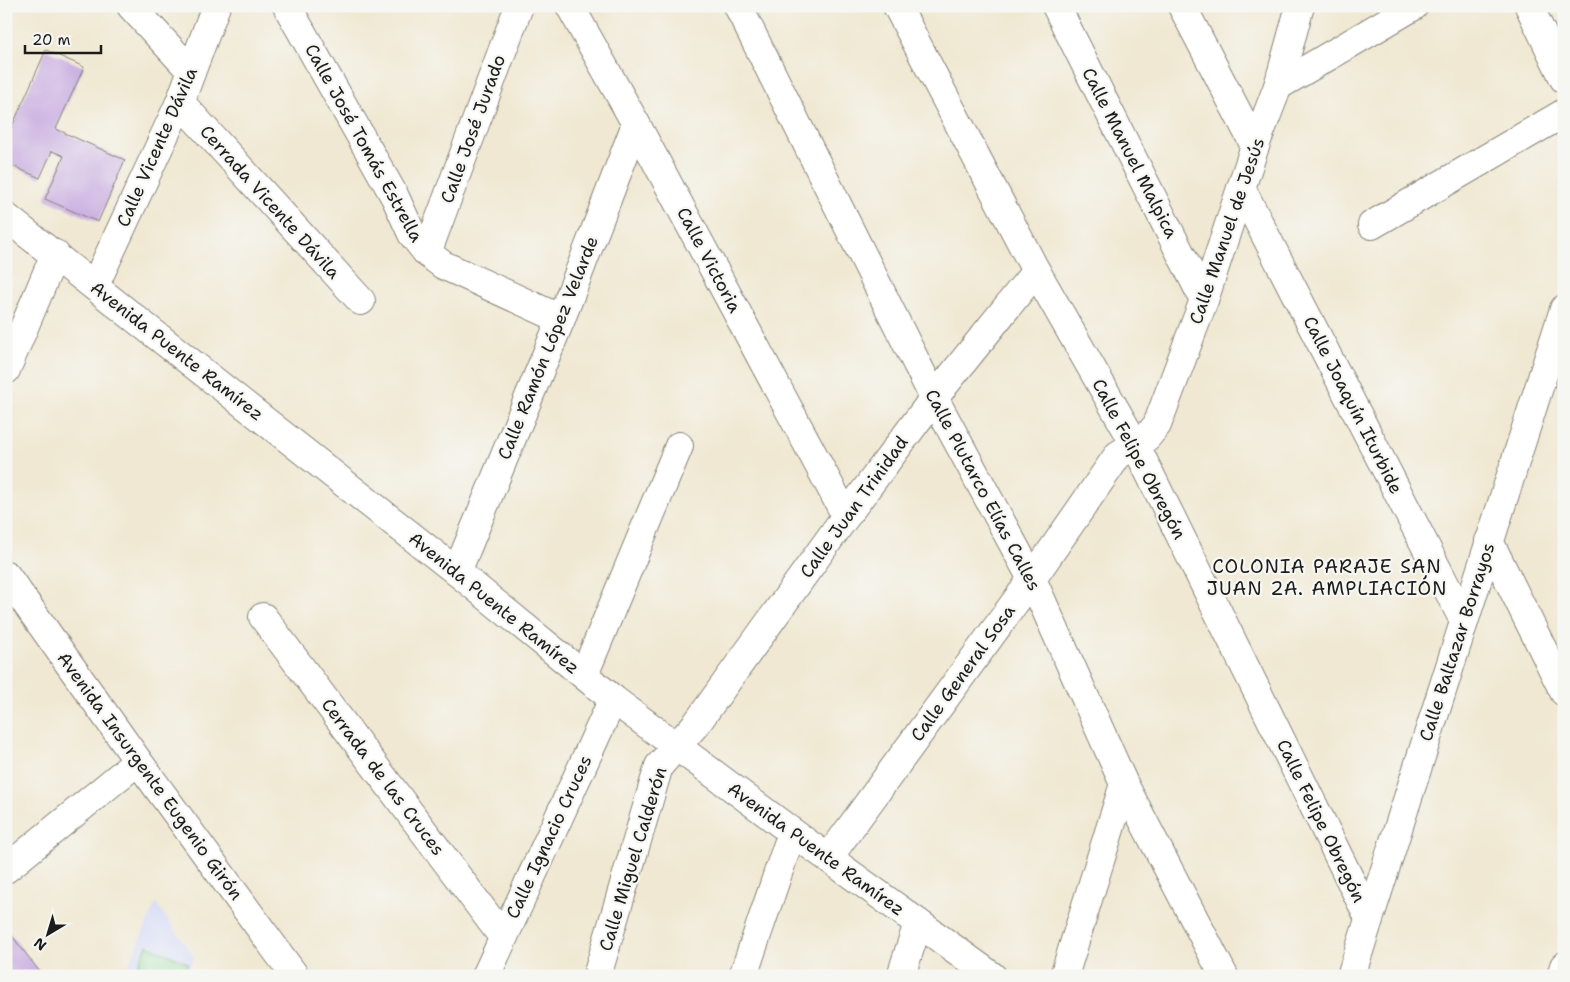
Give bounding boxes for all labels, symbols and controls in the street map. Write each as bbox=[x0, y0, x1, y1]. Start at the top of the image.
scale bar bbox=[25, 22, 101, 54]
text: 20 m bbox=[32, 30, 71, 50]
street label: Calle José Tomás Estrella bbox=[299, 40, 429, 246]
street label: Calle José Jurado bbox=[435, 51, 511, 207]
street label: Calle Vicente Dávila bbox=[111, 63, 203, 231]
street label: Calle Manuel Malpica bbox=[1076, 64, 1184, 242]
street label: Cerrada Vicente Dávila bbox=[194, 120, 346, 284]
street label: Calle Manuel de Jesús bbox=[1184, 134, 1270, 328]
street label: Calle Victoria bbox=[671, 203, 747, 317]
street label: Calle Ramón López Velarde bbox=[492, 233, 604, 463]
street label: Avenida Puente Ramírez bbox=[86, 276, 268, 426]
street label: Calle Joaquín Iturbide bbox=[1298, 312, 1408, 498]
street label: Calle Felipe Obregón bbox=[1086, 374, 1192, 544]
street label: Calle Plutarco Elías Calles bbox=[920, 385, 1046, 595]
street label: Calle Juan Trinidad bbox=[794, 431, 914, 583]
street label: Avenida Puente Ramírez bbox=[404, 527, 584, 679]
street label: Calle Baltazar Borrayos bbox=[1414, 540, 1500, 744]
district label: COLONIA PARAJE SAN JUAN 2A. AMPLIACIÓN bbox=[1206, 554, 1448, 601]
street label: Calle General Sosa bbox=[905, 600, 1021, 746]
street label: Avenida Insurgente Eugenio Girón bbox=[52, 647, 248, 905]
street label: Cerrada de las Cruces bbox=[316, 694, 450, 860]
street label: Calle Felipe Obregón bbox=[1271, 735, 1371, 907]
street label: Calle Ignacio Cruces bbox=[501, 751, 597, 923]
street label: Calle Miguel Calderón bbox=[594, 764, 672, 954]
street label: Avenida Puente Ramírez bbox=[723, 777, 909, 921]
north arrow bbox=[22, 910, 72, 960]
text: N bbox=[30, 934, 50, 955]

